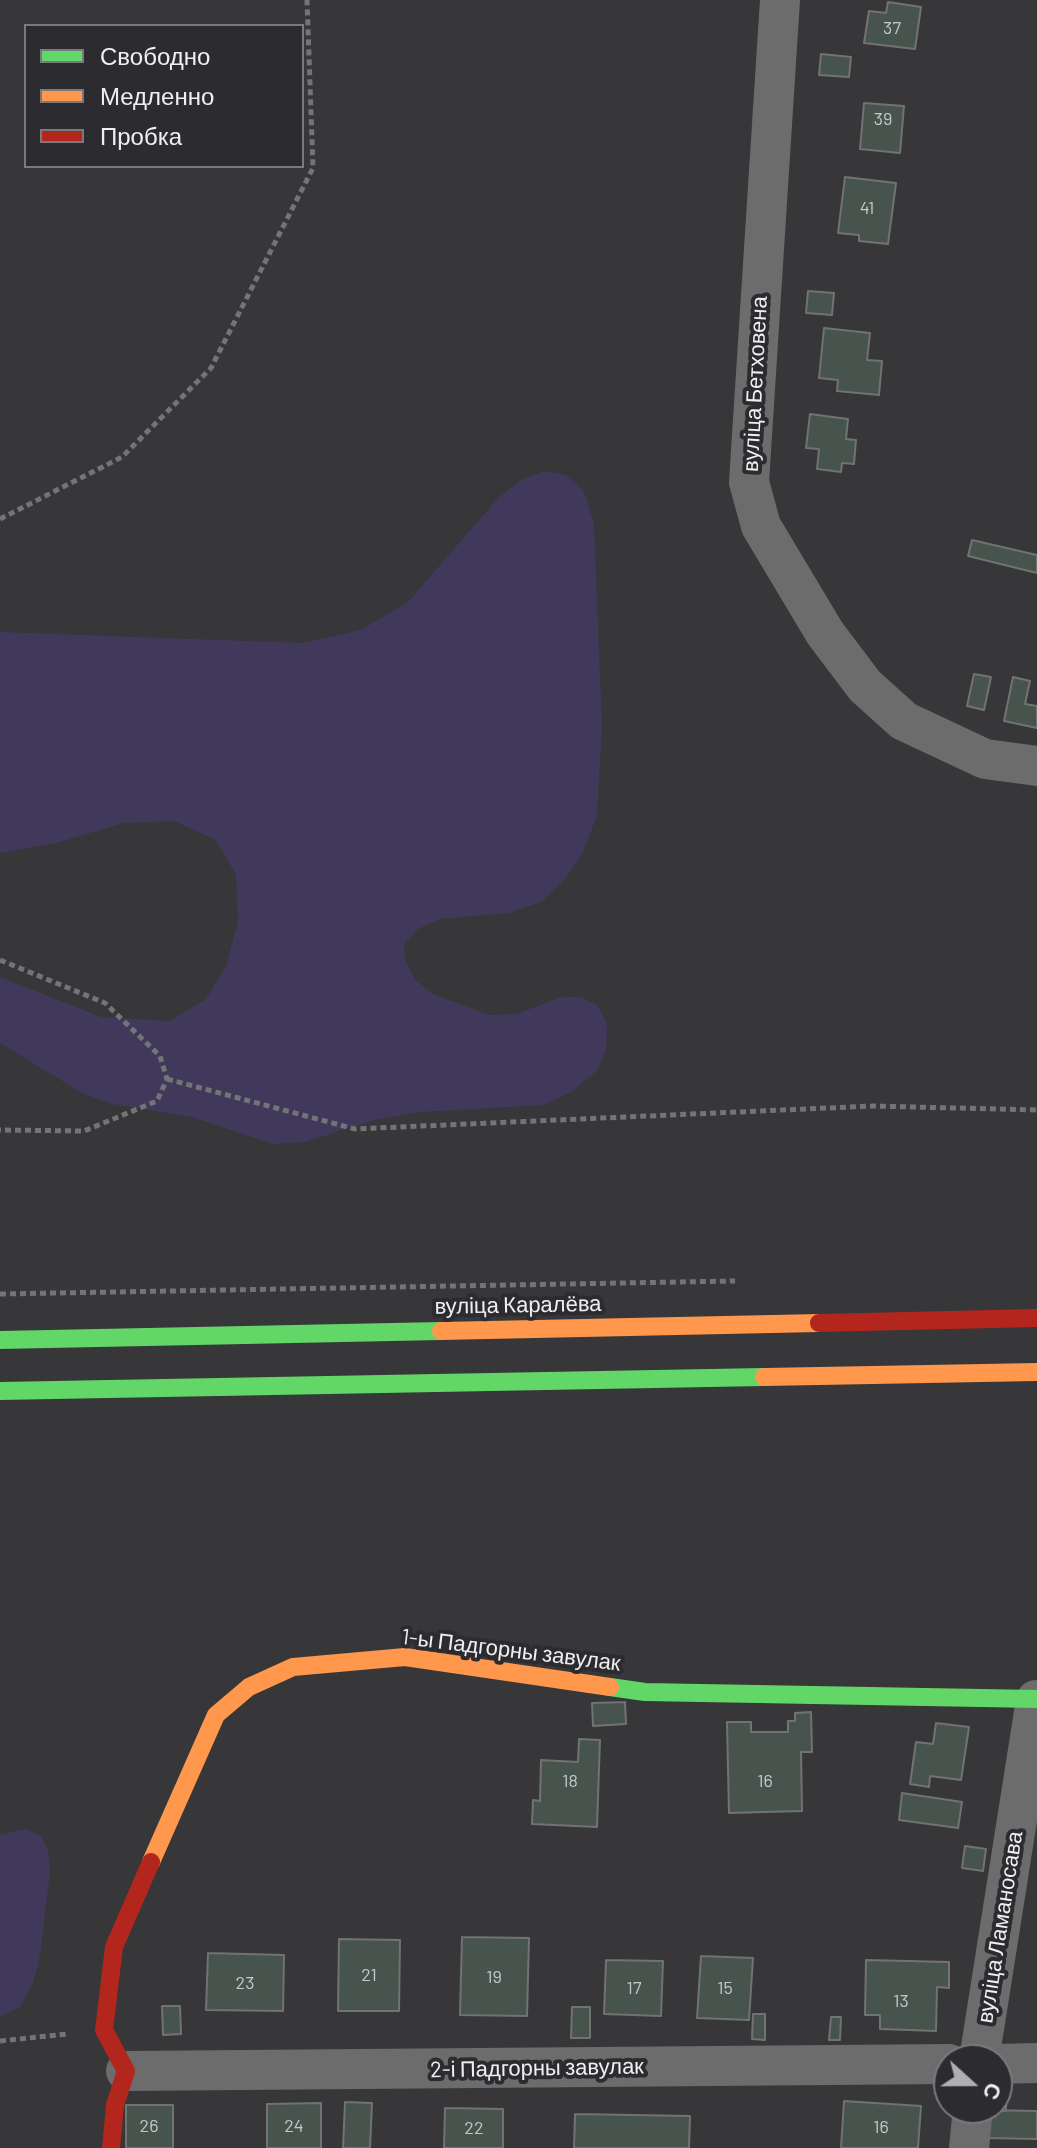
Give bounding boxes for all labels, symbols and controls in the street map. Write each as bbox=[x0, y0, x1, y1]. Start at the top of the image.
house number: 37 bbox=[883, 17, 901, 39]
legend bbox=[24, 24, 304, 168]
text: Свободно bbox=[100, 41, 210, 70]
text: Медленно bbox=[100, 81, 214, 110]
house number: 39 bbox=[874, 108, 892, 130]
text: Пробка bbox=[100, 121, 182, 150]
house number: 41 bbox=[860, 197, 874, 219]
street label: вуліца Бетховена bbox=[737, 296, 773, 472]
street label: вуліца Каралёва bbox=[434, 1290, 602, 1320]
street label: 1-ы Падгорны завулак bbox=[400, 1623, 622, 1677]
house number: 18 bbox=[562, 1770, 578, 1792]
house number: 16 bbox=[757, 1770, 773, 1792]
street label: вуліца Ламаносава bbox=[972, 1829, 1028, 2025]
house number: 21 bbox=[361, 1964, 377, 1986]
house number: 19 bbox=[486, 1966, 502, 1988]
house number: 23 bbox=[236, 1972, 254, 1994]
house number: 17 bbox=[627, 1977, 641, 1999]
house number: 15 bbox=[717, 1977, 733, 1999]
house number: 13 bbox=[893, 1990, 909, 2012]
north arrow bbox=[933, 2044, 1013, 2124]
street label: 2-і Падгорны завулак bbox=[430, 2053, 644, 2083]
text: С bbox=[979, 2080, 1009, 2104]
house number: 26 bbox=[140, 2115, 158, 2137]
house number: 24 bbox=[284, 2115, 304, 2137]
house number: 16 bbox=[873, 2116, 889, 2138]
house number: 22 bbox=[464, 2117, 484, 2139]

